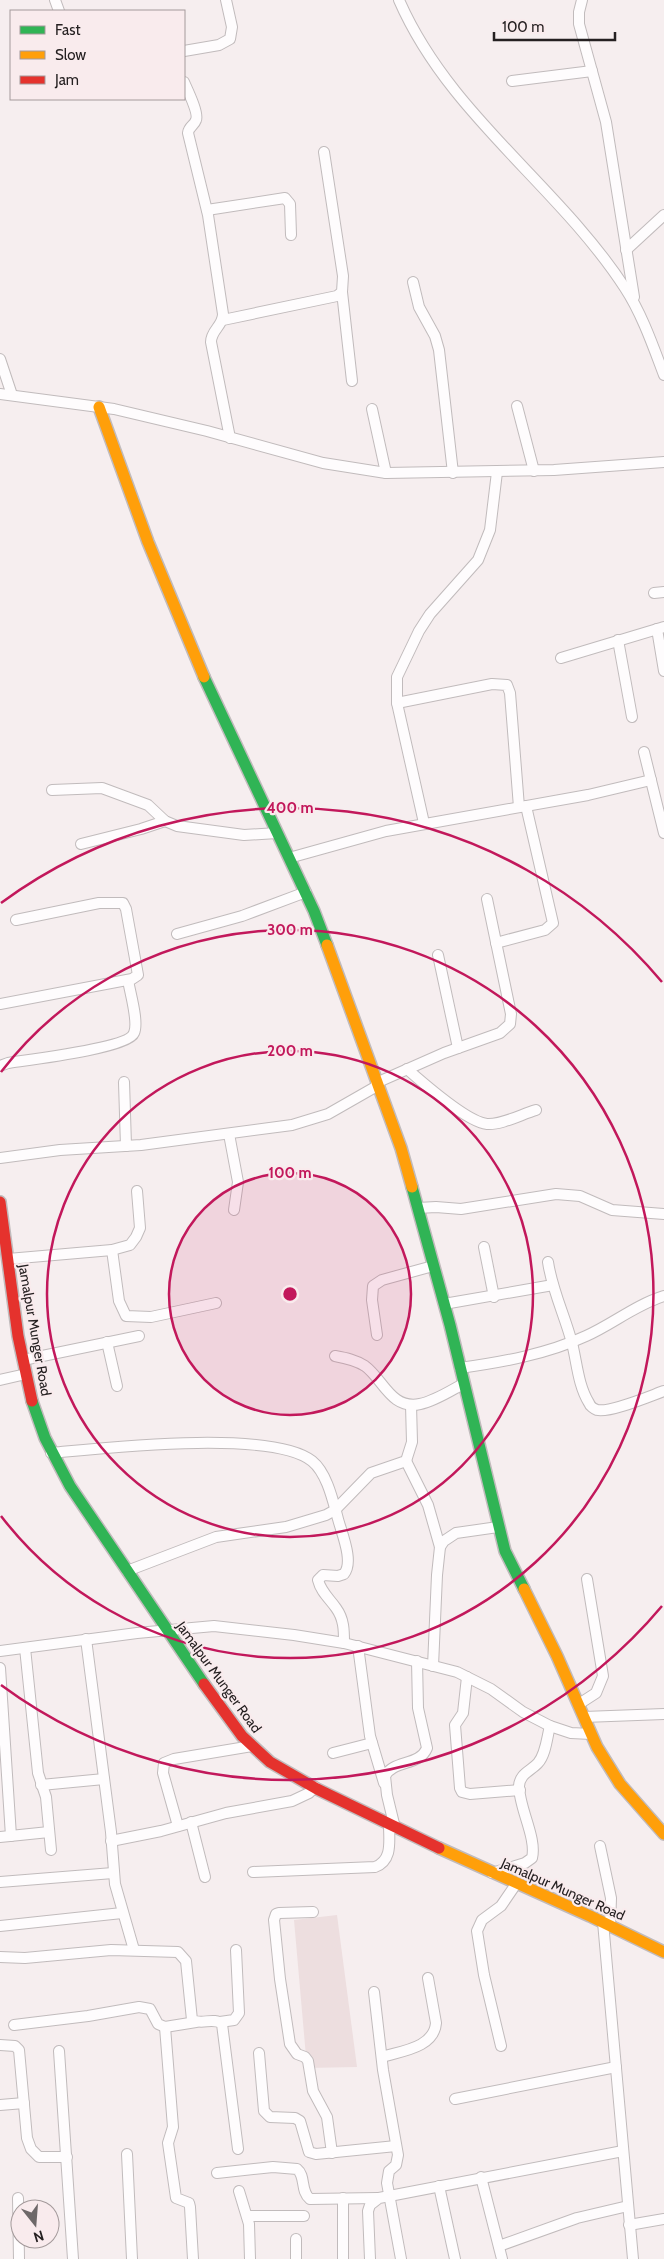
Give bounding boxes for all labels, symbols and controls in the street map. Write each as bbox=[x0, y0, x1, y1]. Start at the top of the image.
legend bbox=[10, 10, 185, 100]
scale bar bbox=[494, 10, 615, 42]
text: 100 m bbox=[502, 18, 544, 36]
text: Fast bbox=[55, 21, 80, 39]
text: Slow bbox=[55, 46, 86, 64]
text: Jam bbox=[54, 71, 79, 89]
text: 400 m bbox=[267, 799, 313, 817]
text: 300 m bbox=[267, 921, 313, 939]
text: 200 m bbox=[267, 1042, 313, 1060]
text: 100 m bbox=[268, 1164, 312, 1182]
street label: Jamalpur Munger Road bbox=[14, 1262, 55, 1397]
centre of rings bbox=[281, 1285, 299, 1303]
street label: Jamalpur Munger Road bbox=[172, 1617, 266, 1736]
street label: Jamalpur Munger Road bbox=[497, 1853, 628, 1924]
north arrow bbox=[10, 2199, 60, 2249]
text: N bbox=[31, 2226, 46, 2246]

